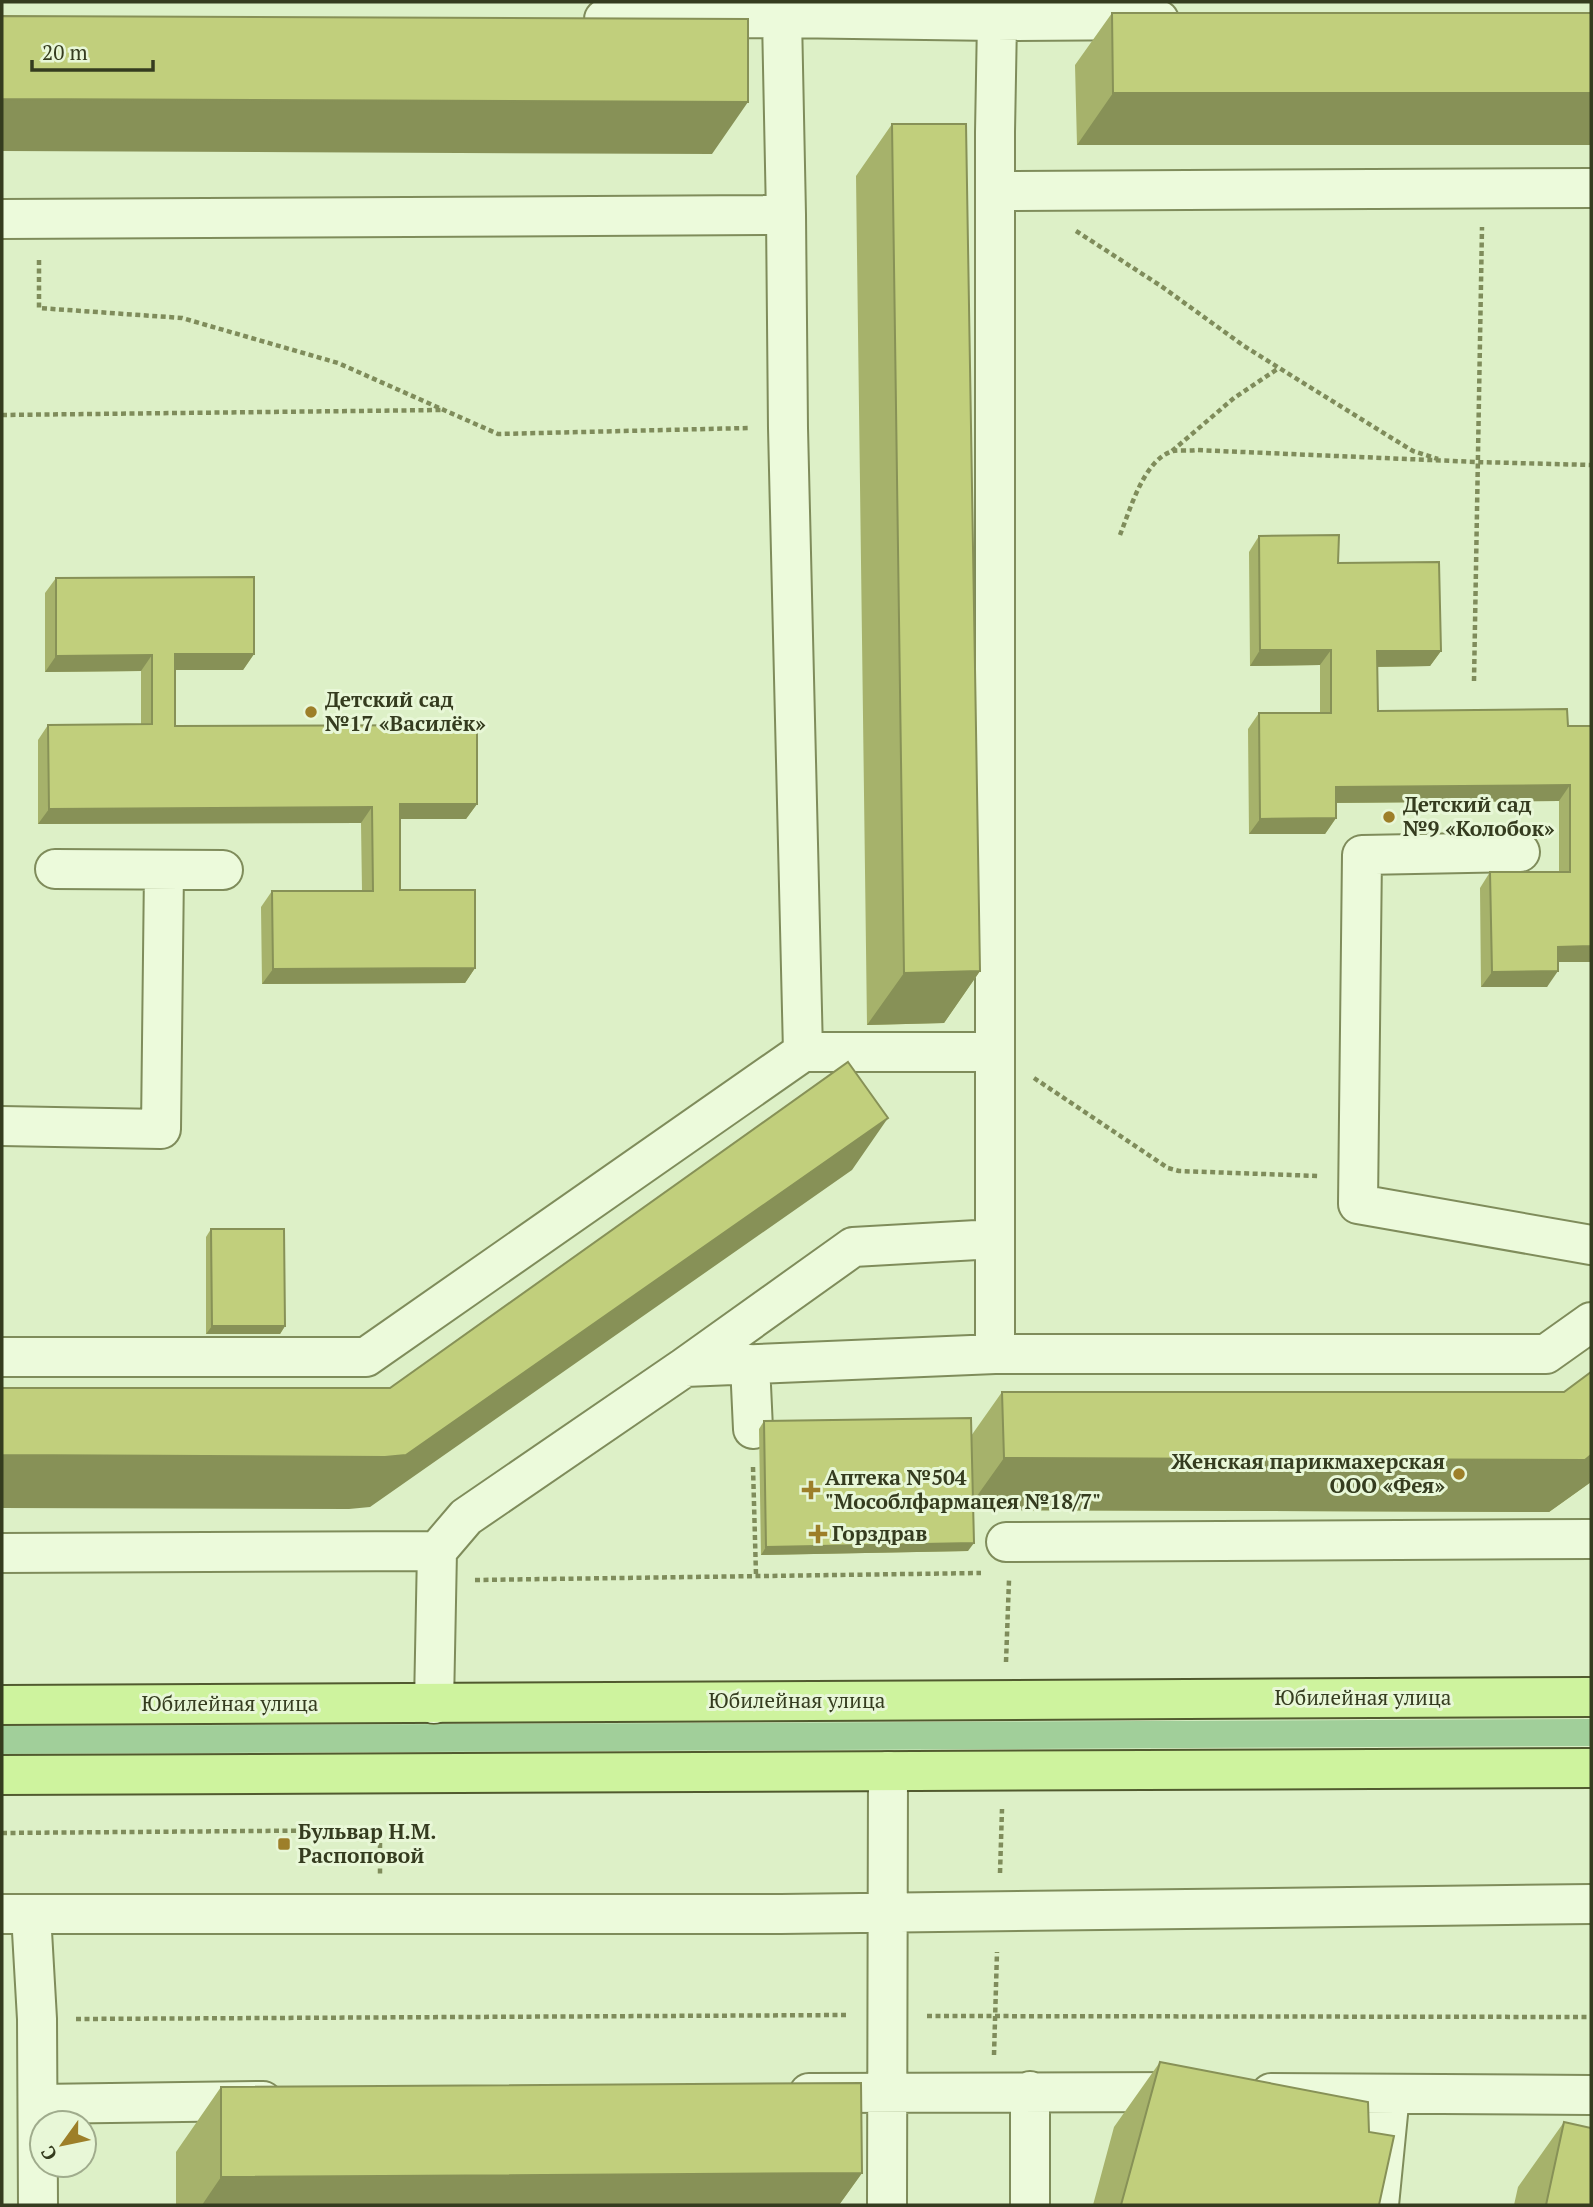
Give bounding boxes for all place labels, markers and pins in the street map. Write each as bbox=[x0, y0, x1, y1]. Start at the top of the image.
place label: Детский сад №17 «Василёк» bbox=[325, 685, 486, 737]
marker: Детский сад №17 «Василёк» bbox=[303, 704, 319, 720]
place label: Детский сад №9 «Колобок» bbox=[1403, 790, 1555, 842]
marker: Детский сад №9 «Колобок» bbox=[1381, 809, 1397, 825]
place label: Женская парикмахерская ООО «Фея» bbox=[1171, 1447, 1445, 1499]
place label: Аптека №504 "Мособлфармацея №18/7" bbox=[825, 1463, 1101, 1515]
marker: Женская парикмахерская ООО «Фея» bbox=[1451, 1466, 1467, 1482]
marker: Аптека №504 "Мособлфармацея №18/7" bbox=[803, 1482, 819, 1498]
place label: Горздрав bbox=[832, 1519, 927, 1547]
marker: Горздрав bbox=[810, 1526, 826, 1542]
place label: Бульвар Н.М. Распоповой bbox=[298, 1817, 437, 1869]
marker: Бульвар Н.М. Распоповой bbox=[276, 1836, 292, 1852]

